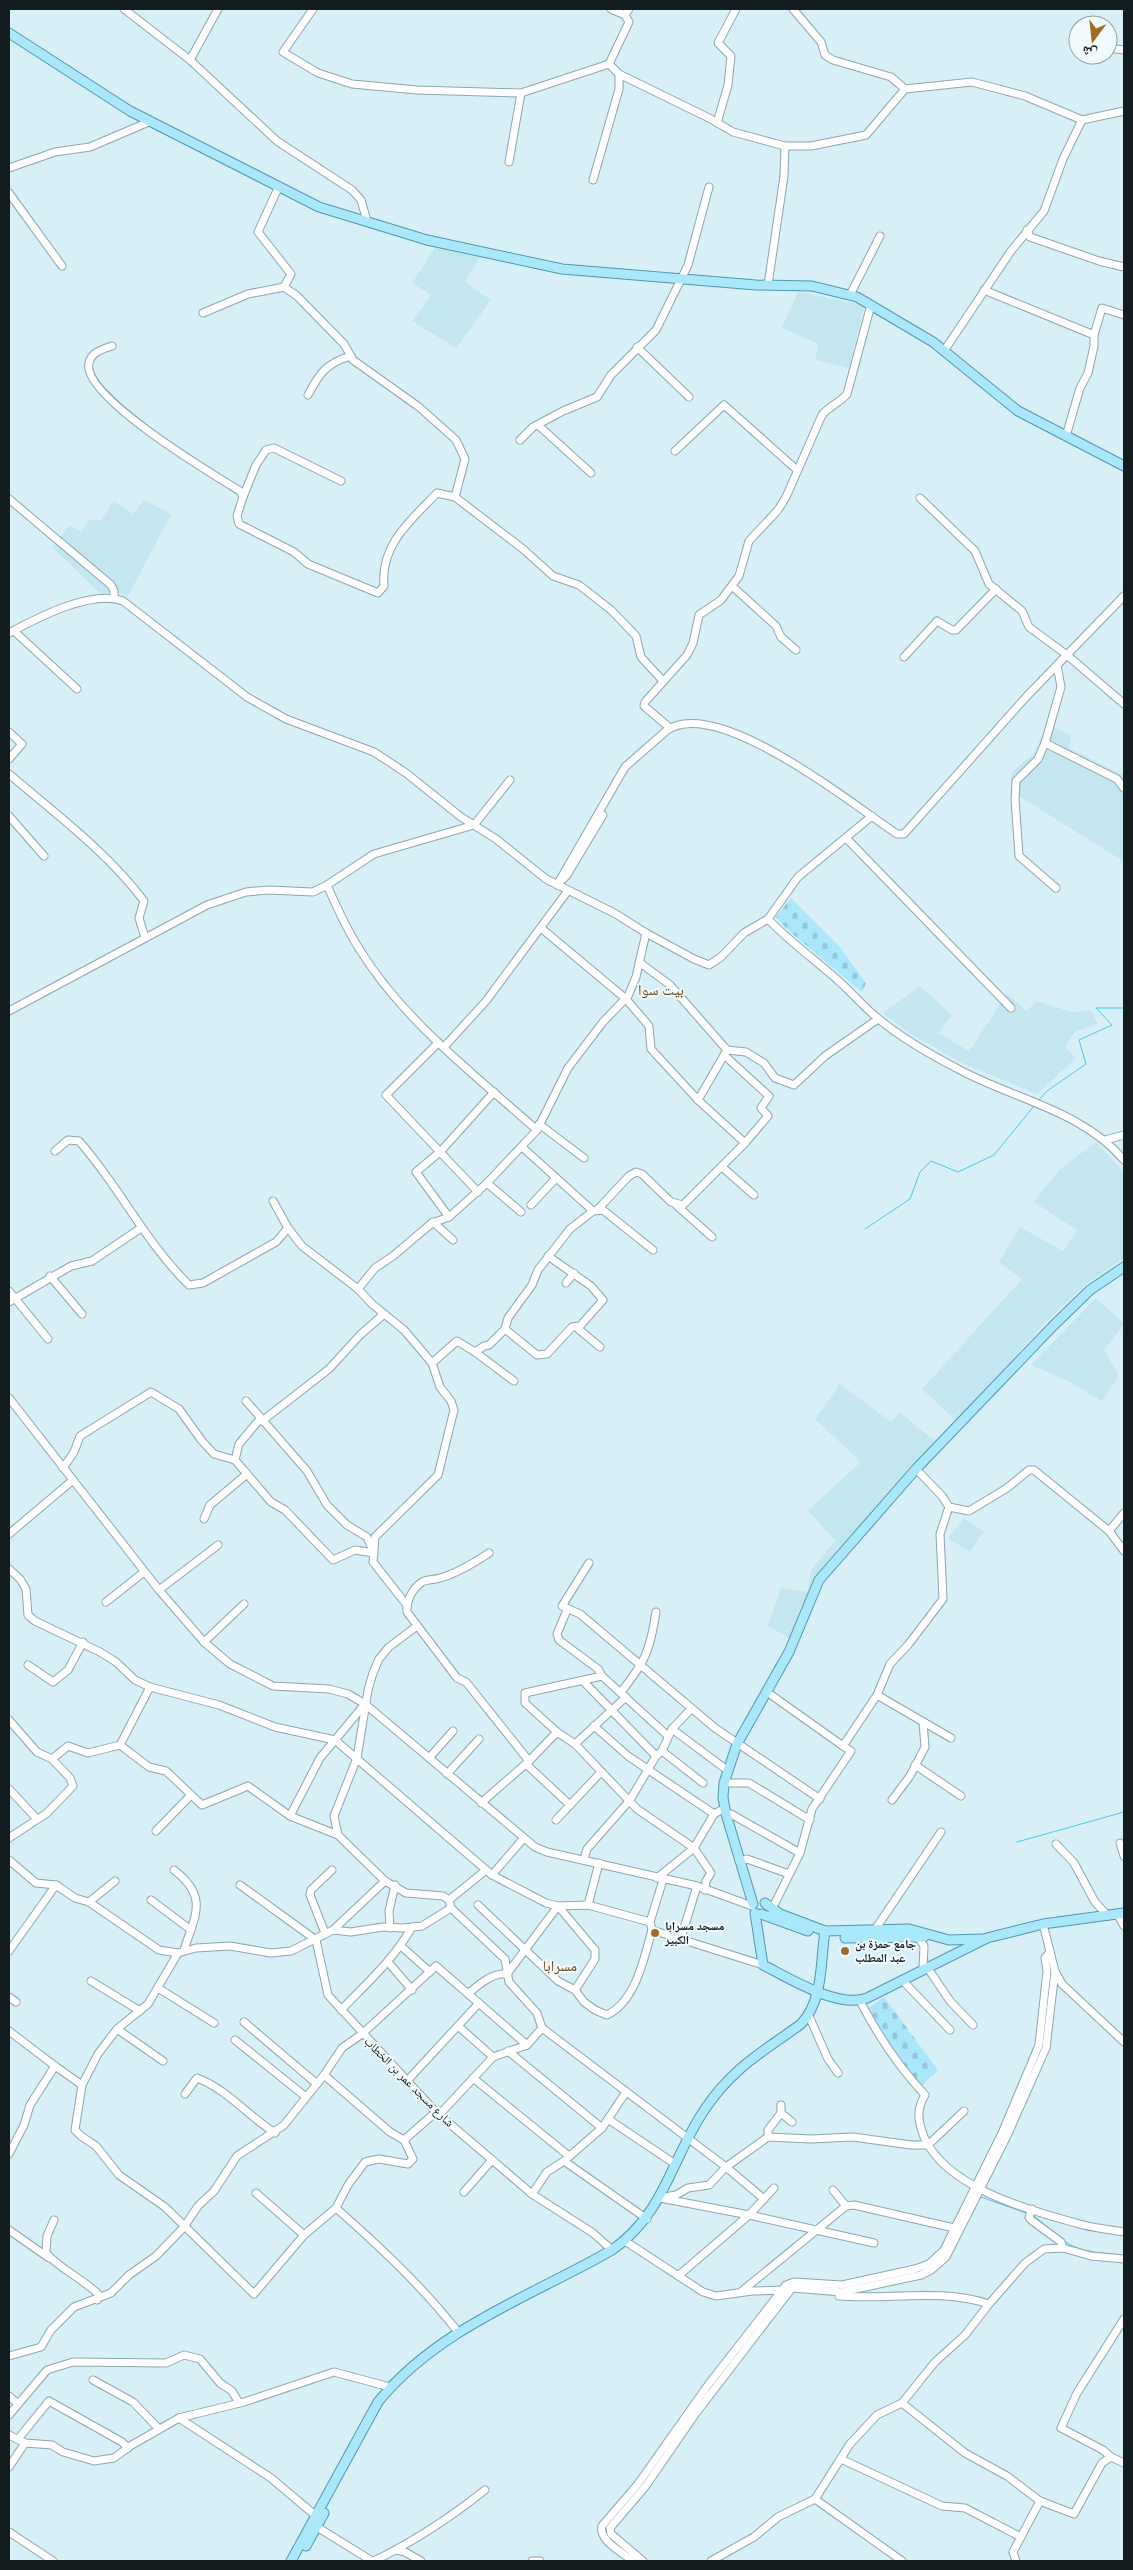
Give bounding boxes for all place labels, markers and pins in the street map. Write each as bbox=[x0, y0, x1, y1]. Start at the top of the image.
place label: مسجد مسرابا الكبير bbox=[664, 1919, 725, 1947]
marker: مسجد مسرابا الكبير bbox=[649, 1927, 661, 1939]
place label: جامع حمزة بن عبد المطلب bbox=[855, 1937, 916, 1965]
marker: جامع حمزة بن عبد المطلب bbox=[839, 1945, 851, 1957]

